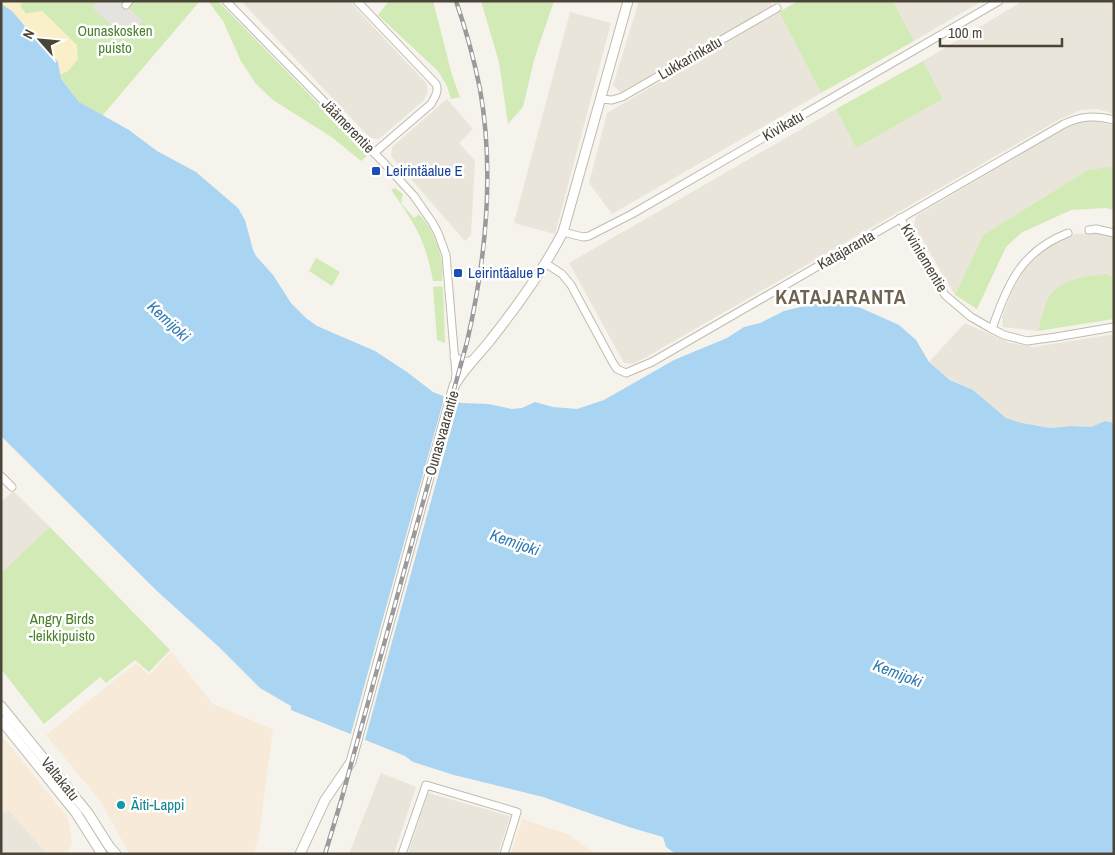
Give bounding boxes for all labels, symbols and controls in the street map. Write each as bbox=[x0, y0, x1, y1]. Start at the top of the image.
north arrow bbox=[15, 15, 65, 65]
scale bar bbox=[940, 15, 1062, 47]
park label: Ounaskosken puisto bbox=[77, 20, 153, 58]
text: 100 m bbox=[948, 22, 982, 43]
text: N bbox=[19, 26, 38, 42]
street label: Lukkarinkatu bbox=[654, 31, 726, 84]
street label: Jäämerentie bbox=[317, 94, 380, 158]
street label: Kivikatu bbox=[758, 105, 807, 146]
place label: Leirintäalue E bbox=[386, 160, 463, 181]
marker: Leirintäalue E bbox=[370, 165, 382, 177]
street label: Kiviniementie bbox=[896, 220, 953, 296]
street label: Katajaranta bbox=[813, 225, 878, 274]
place label: Leirintäalue P bbox=[468, 262, 545, 283]
marker: Leirintäalue P bbox=[452, 267, 464, 279]
district label: KATAJARANTA bbox=[775, 283, 907, 310]
water label: Kemijoki bbox=[143, 296, 195, 347]
street label: Ounasvaarantie bbox=[419, 388, 464, 478]
water label: Kemijoki bbox=[487, 523, 543, 561]
park label: Angry Birds -leikkipuisto bbox=[29, 608, 95, 646]
water label: Kemijoki bbox=[870, 654, 926, 693]
street label: Valtakatu bbox=[36, 752, 84, 805]
place label: Äiti-Lappi bbox=[130, 794, 184, 815]
marker: Äiti-Lappi bbox=[115, 799, 127, 811]

